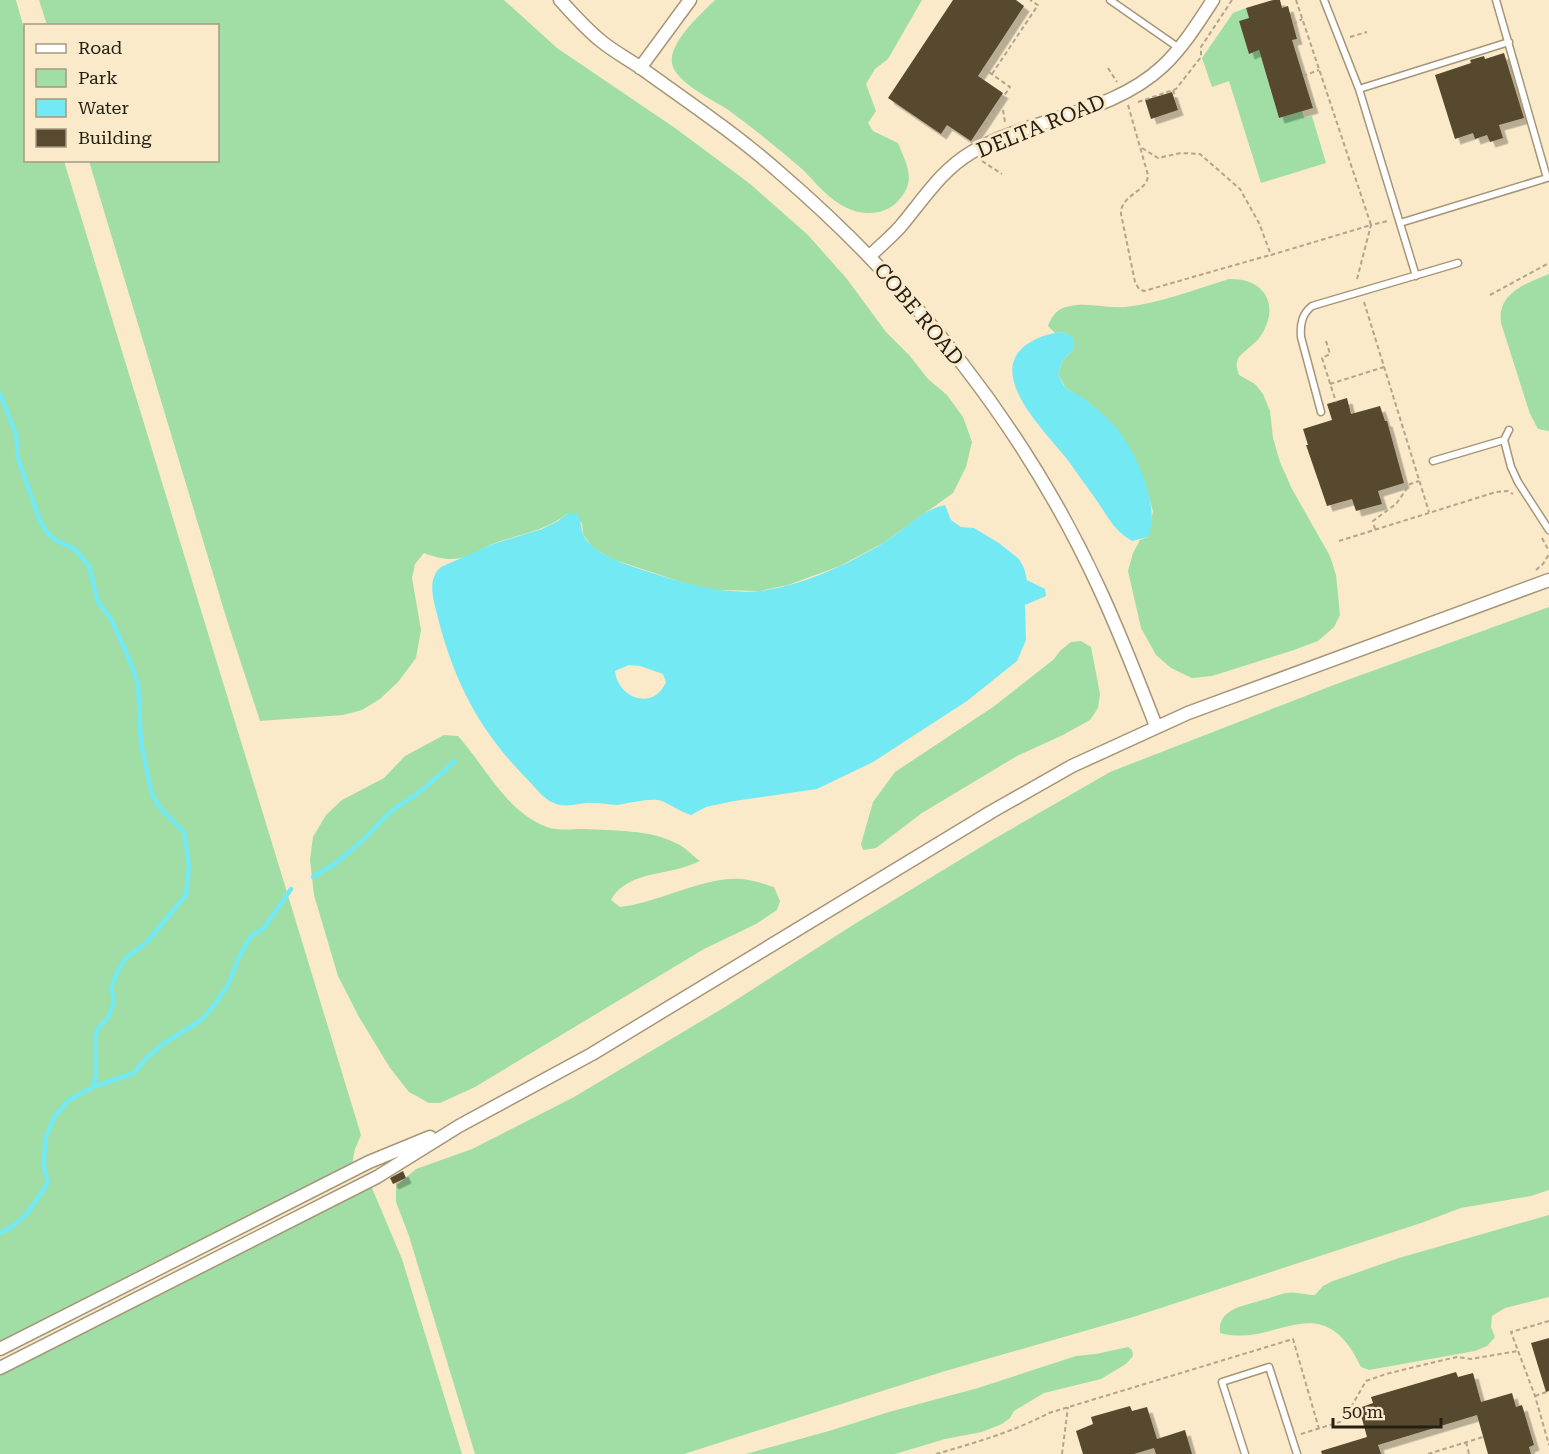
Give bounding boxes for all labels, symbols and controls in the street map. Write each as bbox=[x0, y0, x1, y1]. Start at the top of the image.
legend bbox=[24, 24, 219, 162]
text: Road bbox=[78, 37, 123, 58]
text: Park bbox=[78, 67, 118, 88]
street label: DELTA ROAD bbox=[973, 89, 1109, 163]
text: Water bbox=[78, 97, 129, 118]
text: Building bbox=[78, 127, 152, 148]
street label: COBE ROAD bbox=[869, 258, 969, 370]
scale bar bbox=[1333, 1391, 1441, 1429]
text: 50 m bbox=[1342, 1401, 1383, 1422]

